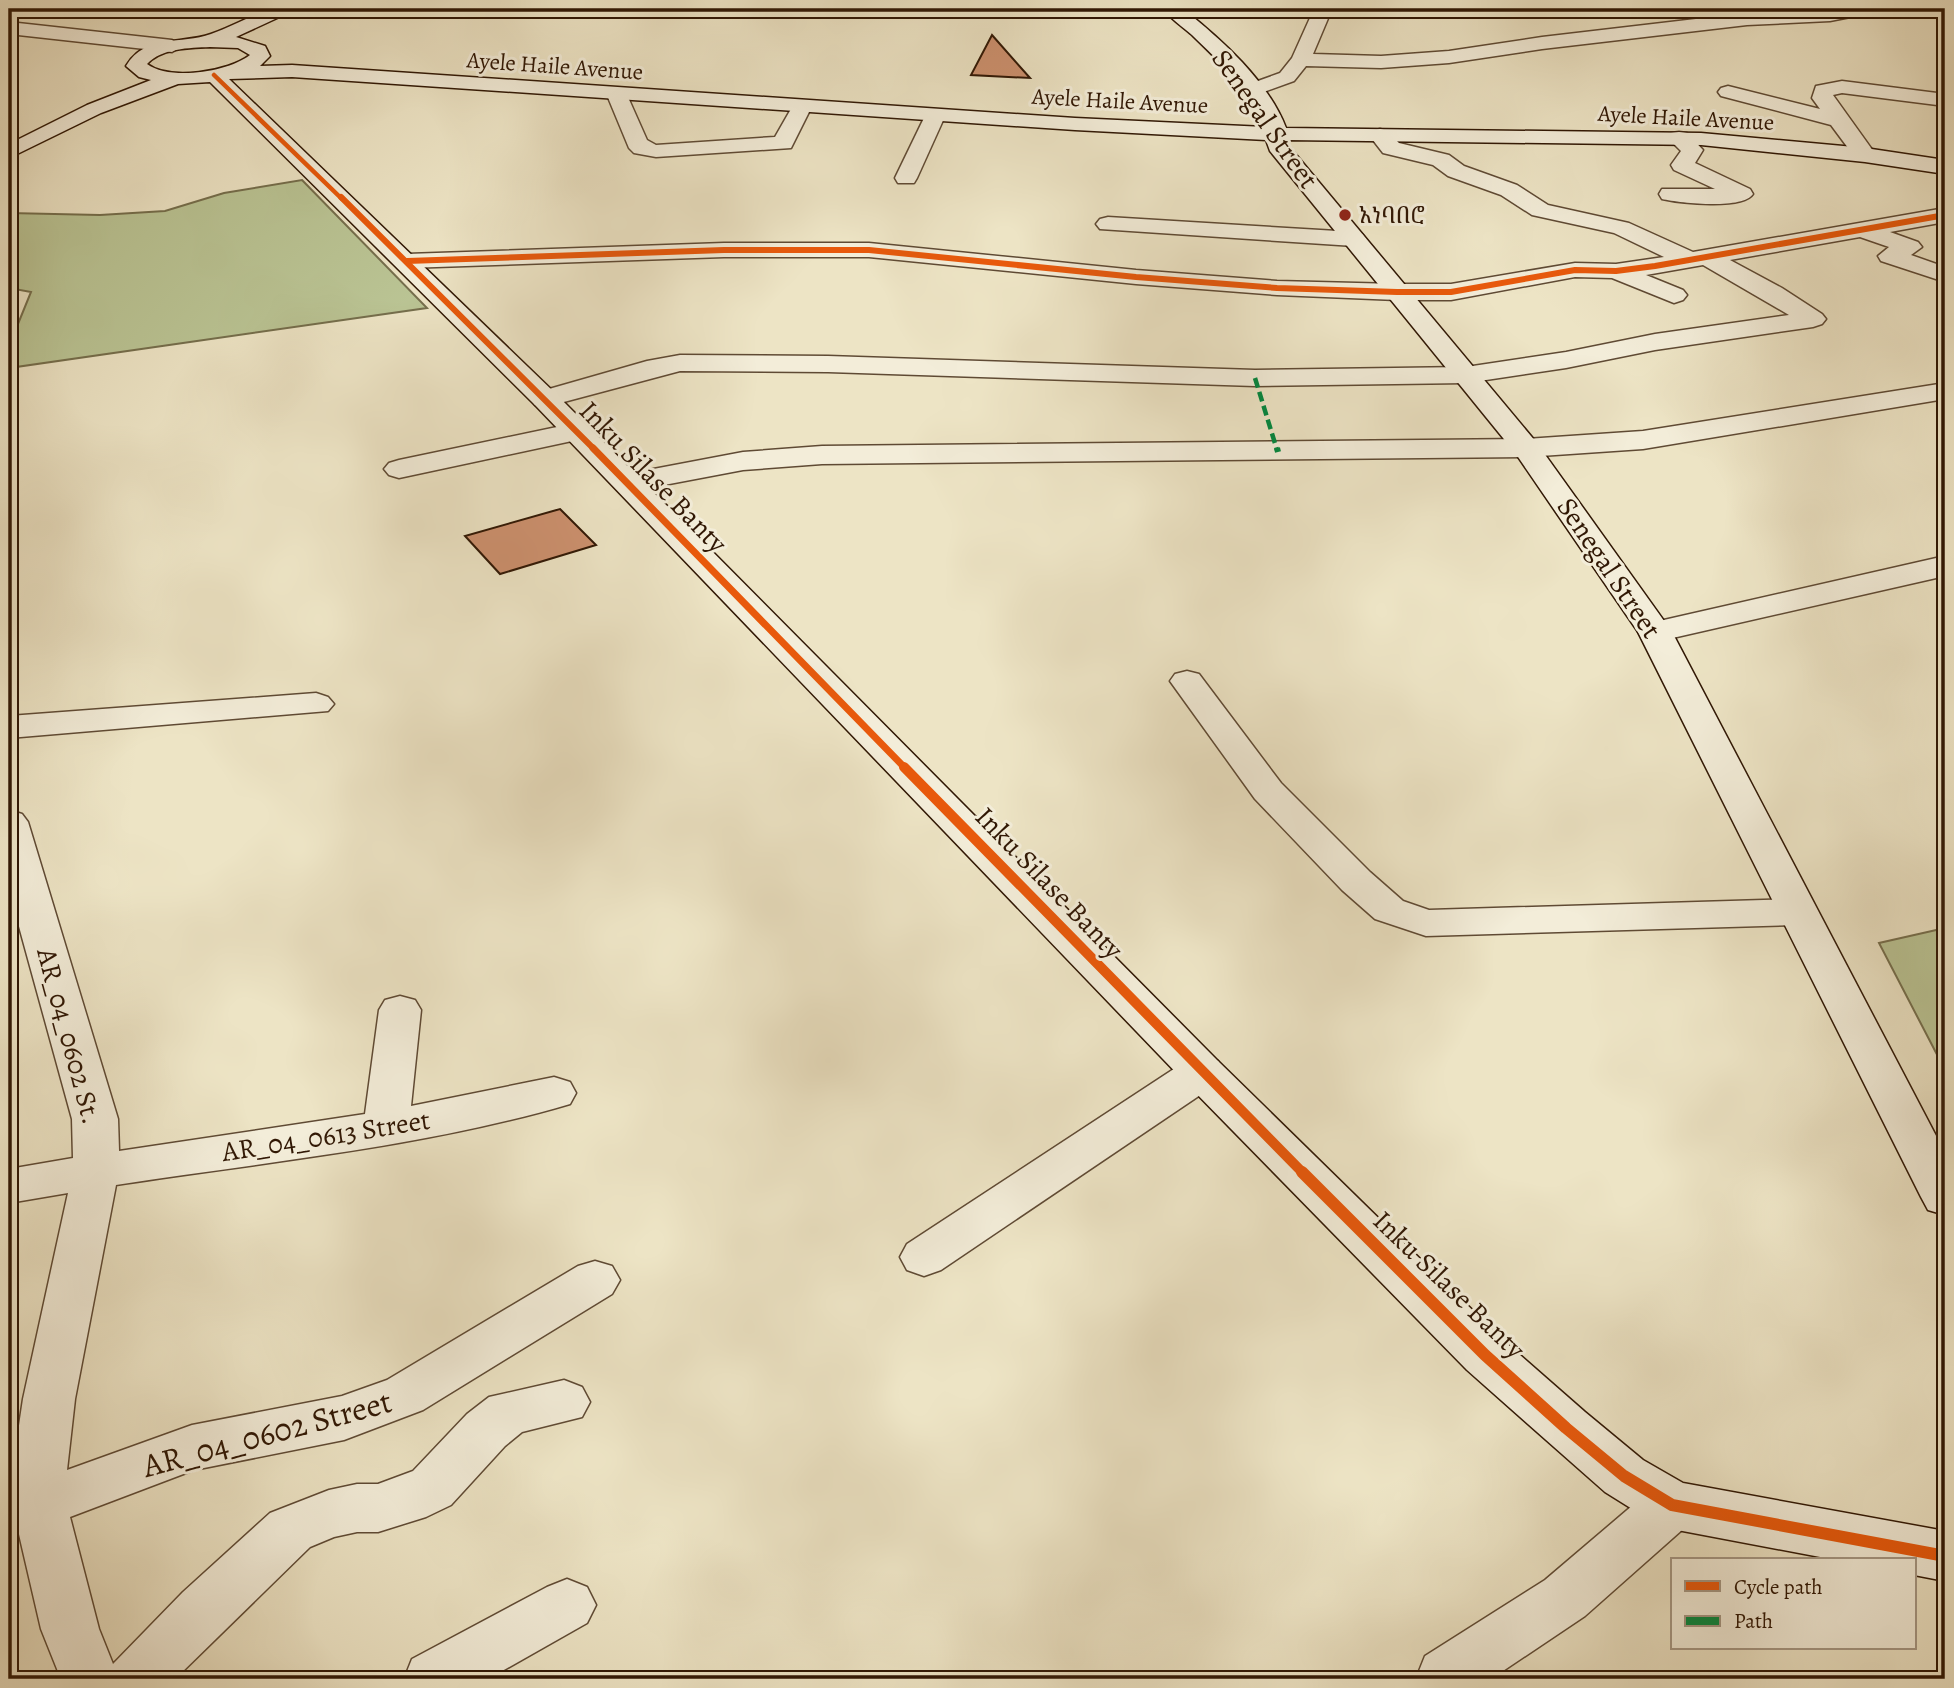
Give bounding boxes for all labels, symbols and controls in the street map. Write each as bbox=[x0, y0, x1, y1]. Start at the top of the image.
street label: Senegal Street bbox=[1203, 42, 1327, 196]
street label: Ayele Haile Avenue bbox=[465, 44, 644, 88]
street label: Ayele Haile Avenue bbox=[1030, 81, 1209, 121]
street label: Ayele Haile Avenue bbox=[1596, 98, 1775, 138]
place label: አነባበሮ bbox=[1359, 200, 1425, 231]
marker: አነባበሮ bbox=[1337, 207, 1353, 223]
street label: Inku Silase Banty bbox=[570, 392, 736, 562]
street label: Senegal Street bbox=[1548, 490, 1670, 646]
street label: Inku Silase Banty bbox=[966, 798, 1132, 968]
street label: AR_04_0602 St. bbox=[27, 943, 111, 1128]
street label: AR_04_0613 Street bbox=[218, 1101, 433, 1171]
street label: Inku Silase Banty bbox=[1364, 1202, 1534, 1368]
street label: AR_04_0602 Street bbox=[137, 1378, 397, 1488]
legend bbox=[1671, 1558, 1916, 1650]
text: Cycle path bbox=[1734, 1573, 1823, 1601]
text: Path bbox=[1734, 1607, 1773, 1635]

